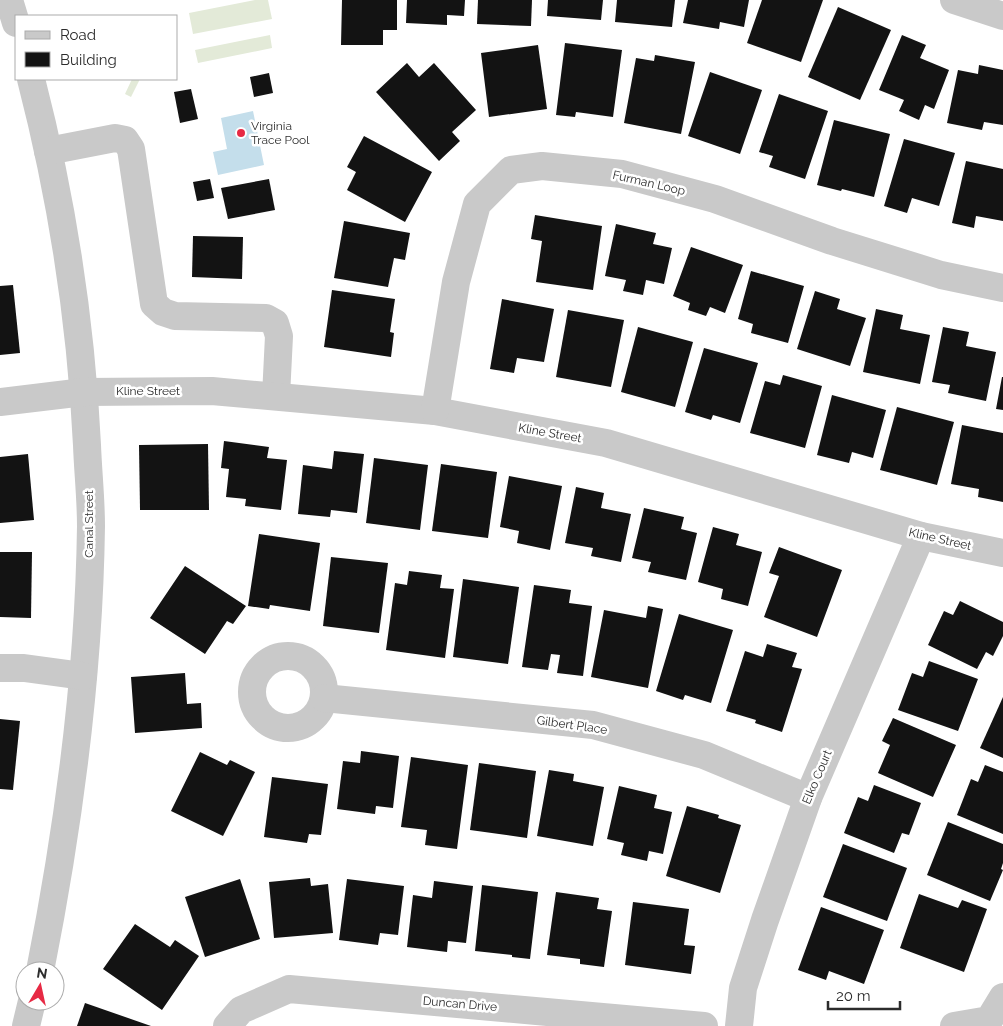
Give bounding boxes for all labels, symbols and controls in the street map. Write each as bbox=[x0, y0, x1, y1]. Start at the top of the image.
legend bbox=[15, 15, 178, 80]
text: Road bbox=[60, 26, 96, 44]
text: Building bbox=[60, 51, 117, 69]
place label: Virginia Trace Pool bbox=[251, 119, 310, 147]
marker: Virginia Trace Pool bbox=[235, 127, 247, 139]
street label: Furman Loop bbox=[611, 168, 687, 198]
street label: Kline Street bbox=[116, 384, 180, 398]
street label: Kline Street bbox=[517, 421, 583, 445]
street label: Canal Street bbox=[82, 490, 96, 558]
street label: Kline Street bbox=[907, 525, 973, 553]
street label: Gilbert Place bbox=[536, 713, 608, 737]
street label: Elko Court bbox=[799, 748, 835, 806]
north arrow bbox=[15, 961, 65, 1011]
text: N bbox=[36, 964, 49, 982]
scale bar bbox=[828, 978, 900, 1010]
text: 20 m bbox=[836, 987, 871, 1005]
street label: Duncan Drive bbox=[422, 994, 498, 1014]

